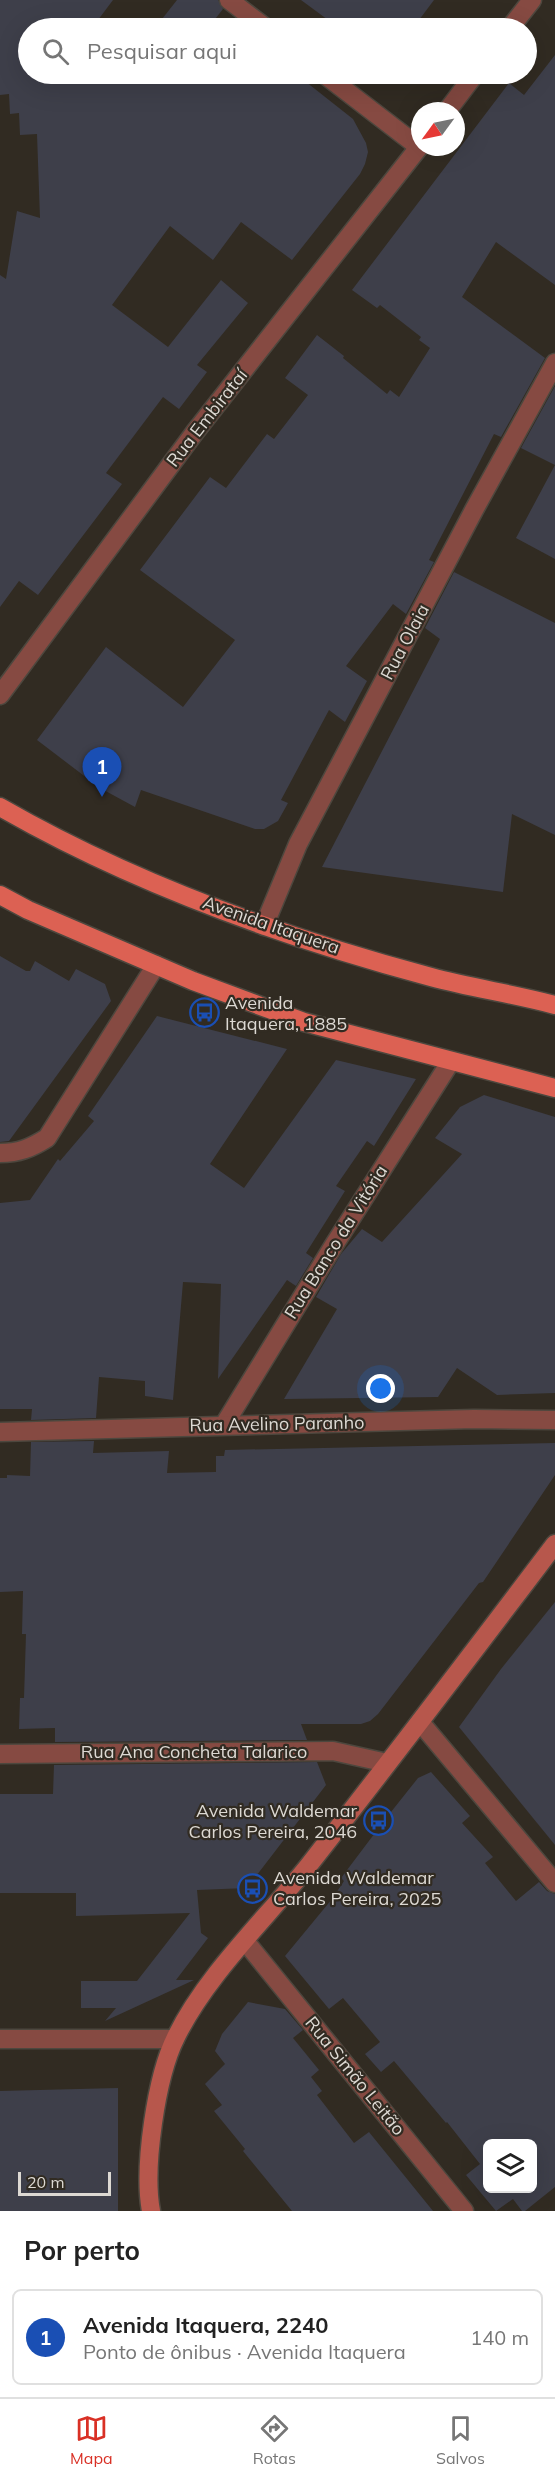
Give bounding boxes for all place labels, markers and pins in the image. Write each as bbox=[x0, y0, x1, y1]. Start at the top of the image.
pin: 1 bbox=[82, 748, 122, 797]
place label: Avenida Itaquera, 1885 bbox=[225, 991, 347, 1035]
bus stop icon: Avenida Itaquera, 1885 bbox=[188, 997, 220, 1029]
place label: Avenida Waldemar Carlos Pereira, 2046 bbox=[189, 1799, 357, 1843]
bus stop icon: Avenida Waldemar Carlos Pereira, 2046 bbox=[362, 1805, 394, 1837]
place label: Avenida Waldemar Carlos Pereira, 2025 bbox=[273, 1866, 442, 1910]
bus stop icon: Avenida Waldemar Carlos Pereira, 2025 bbox=[236, 1872, 268, 1904]

